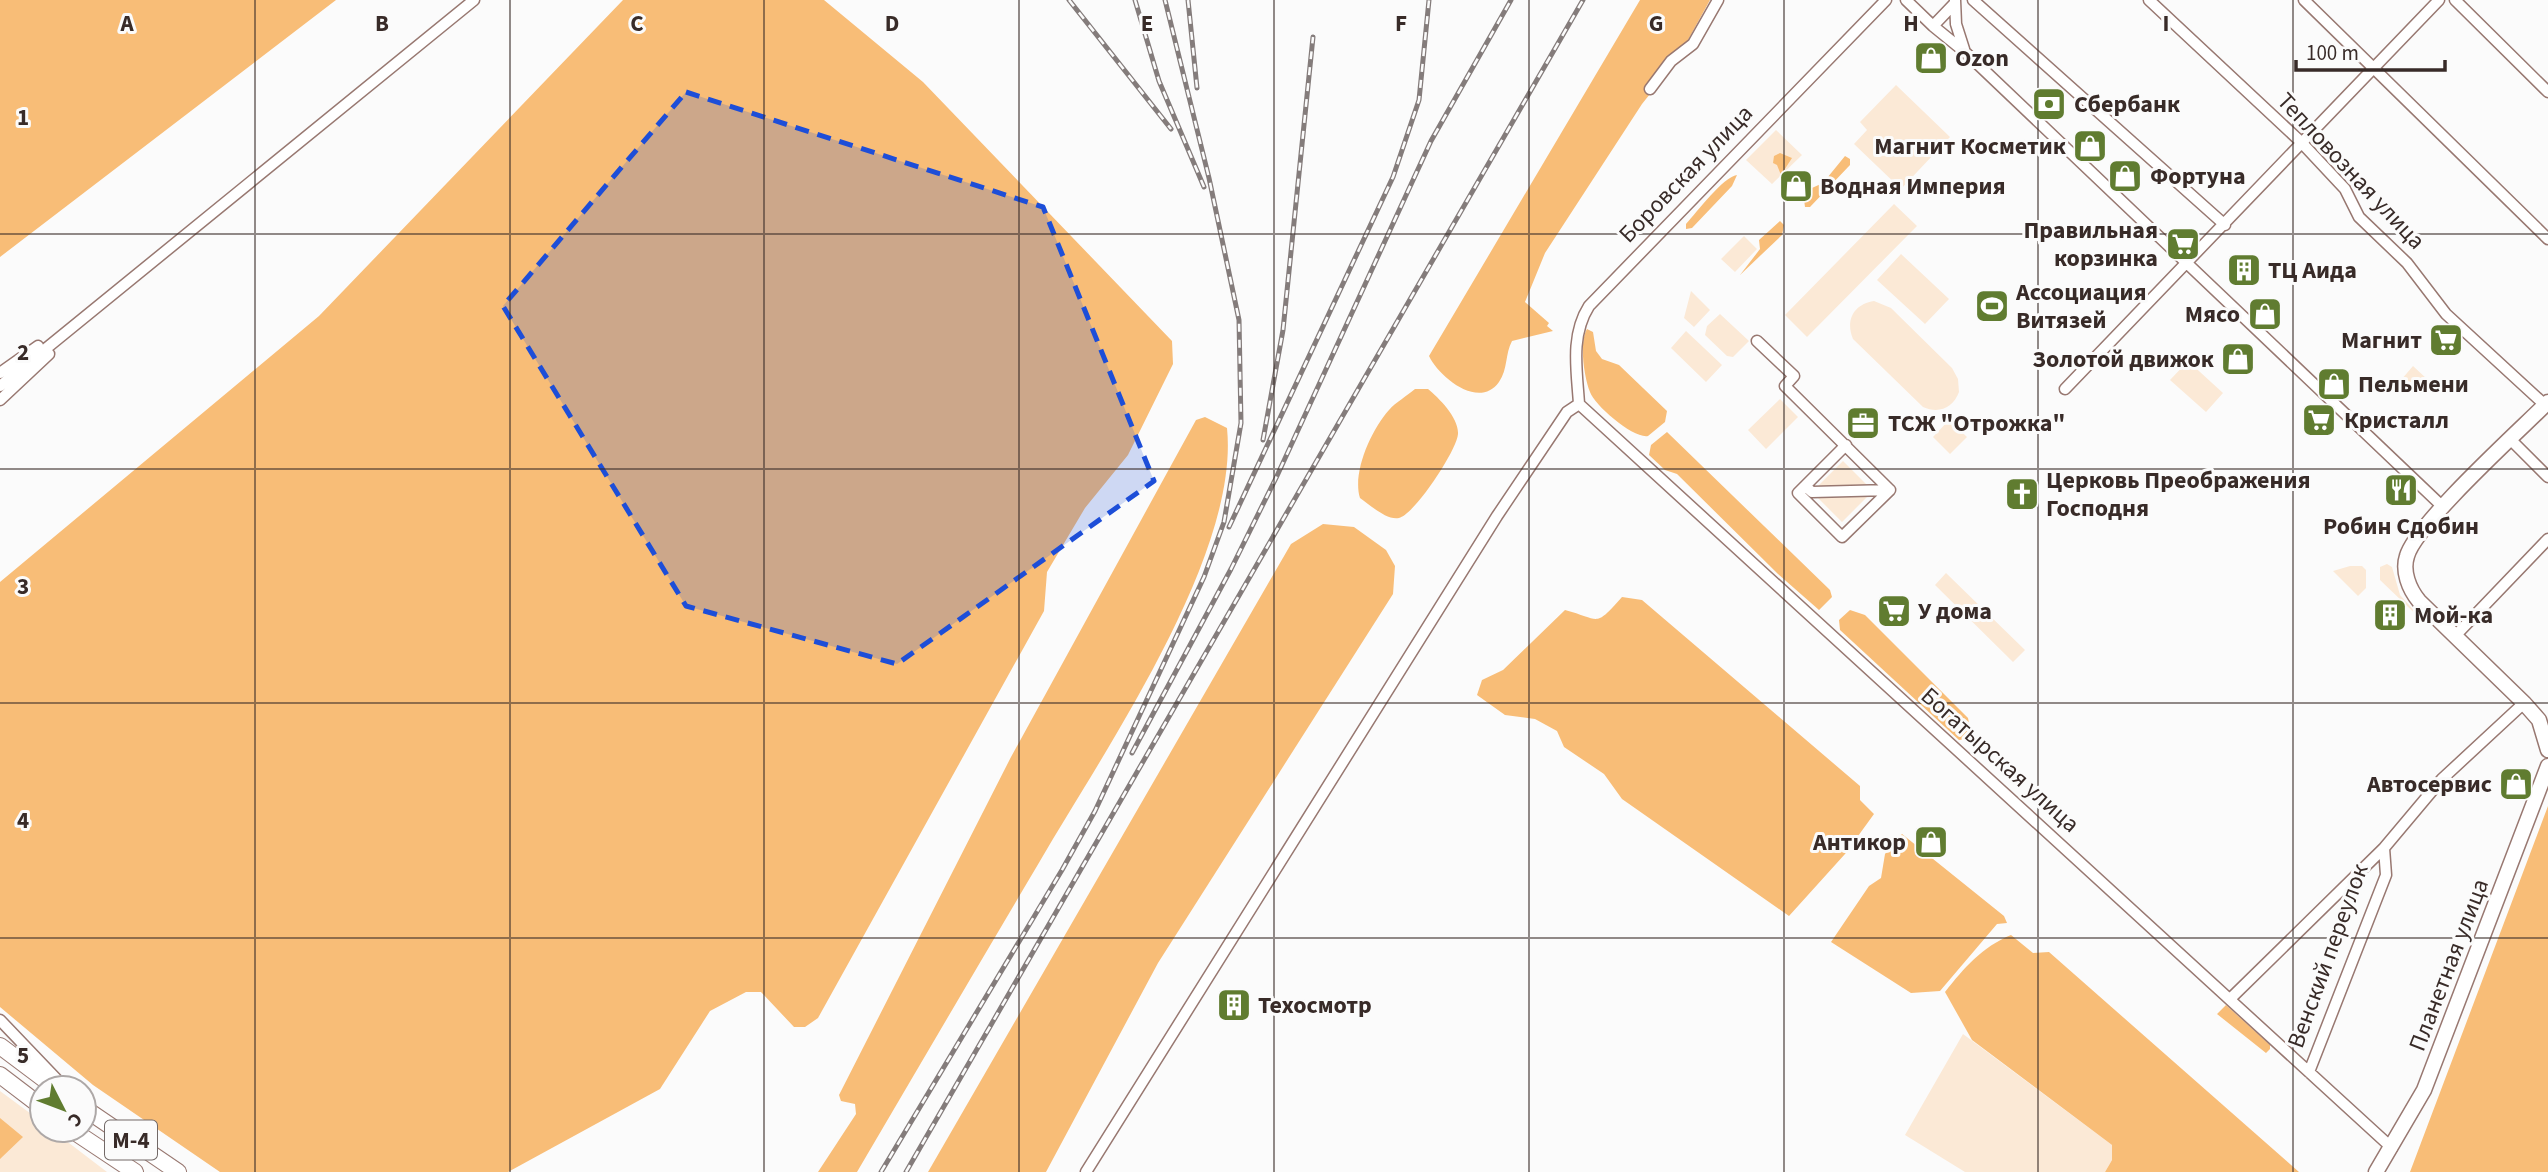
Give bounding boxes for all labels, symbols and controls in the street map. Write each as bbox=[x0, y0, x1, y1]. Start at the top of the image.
text: A bbox=[119, 7, 134, 40]
text: B bbox=[375, 7, 389, 40]
text: C bbox=[630, 7, 644, 40]
text: D bbox=[885, 7, 899, 40]
text: E bbox=[1141, 7, 1153, 40]
text: F bbox=[1395, 7, 1407, 40]
text: G bbox=[1649, 7, 1663, 40]
text: H bbox=[1903, 7, 1919, 40]
text: I bbox=[2163, 7, 2169, 40]
scale bar bbox=[2296, 28, 2445, 72]
text: 100 m bbox=[2306, 38, 2359, 68]
shop icon: Ozon bbox=[1912, 39, 1950, 77]
place label: Ozon bbox=[1955, 41, 2009, 76]
bank icon: Сбербанк bbox=[2030, 85, 2068, 123]
street label: Тепловозная улица bbox=[2269, 85, 2433, 257]
place label: Сбербанк bbox=[2074, 87, 2181, 122]
street label: Боровская улица bbox=[1611, 97, 1761, 251]
text: 1 bbox=[17, 101, 29, 134]
shop icon: Магнит Косметик bbox=[2071, 127, 2109, 165]
place label: Магнит Косметик bbox=[1874, 129, 2067, 164]
shop icon: Фортуна bbox=[2106, 157, 2144, 195]
place label: Фортуна bbox=[2150, 159, 2246, 194]
shop icon: Водная Империя bbox=[1777, 167, 1815, 205]
place label: Водная Империя bbox=[1820, 169, 2006, 204]
place label: Правильная корзинка bbox=[2023, 213, 2158, 276]
supermarket icon: Правильная корзинка bbox=[2164, 225, 2202, 263]
building icon: ТЦ Аида bbox=[2225, 251, 2263, 289]
place label: ТЦ Аида bbox=[2268, 253, 2357, 288]
place label: Ассоциация Витязей bbox=[2015, 275, 2147, 338]
sports icon: Ассоциация Витязей bbox=[1973, 287, 2011, 325]
shop icon: Мясо bbox=[2246, 295, 2284, 333]
place label: Мясо bbox=[2185, 297, 2240, 332]
supermarket icon: Магнит bbox=[2427, 321, 2465, 359]
place label: Магнит bbox=[2341, 323, 2422, 358]
text: 2 bbox=[17, 336, 29, 369]
shop icon: Золотой движок bbox=[2219, 340, 2257, 378]
place label: Золотой движок bbox=[2033, 342, 2215, 377]
shop icon: Пельмени bbox=[2315, 365, 2353, 403]
place label: Пельмени bbox=[2358, 367, 2469, 402]
supermarket icon: Кристалл bbox=[2300, 401, 2338, 439]
place label: Кристалл bbox=[2344, 403, 2449, 438]
office icon: ТСЖ "Отрожка" bbox=[1844, 404, 1882, 442]
place label: ТСЖ "Отрожка" bbox=[1888, 406, 2065, 441]
place label: Церковь Преображения Господня bbox=[2046, 463, 2311, 526]
restaurant icon: Робин Сдобин bbox=[2382, 471, 2420, 509]
church icon: Церковь Преображения Господня bbox=[2003, 475, 2041, 513]
place label: Робин Сдобин bbox=[2323, 509, 2479, 544]
text: 3 bbox=[17, 570, 29, 603]
supermarket icon: У дома bbox=[1875, 592, 1913, 630]
place label: У дома bbox=[1918, 594, 1992, 629]
building icon: Мой-ка bbox=[2371, 596, 2409, 634]
place label: Мой-ка bbox=[2414, 598, 2493, 633]
street label: Богатырская улица bbox=[1913, 679, 2087, 841]
shop icon: Автосервис bbox=[2497, 765, 2535, 803]
place label: Автосервис bbox=[2366, 767, 2492, 802]
text: 4 bbox=[17, 804, 29, 837]
shop icon: Антикор bbox=[1912, 823, 1950, 861]
place label: Антикор bbox=[1812, 825, 1906, 860]
street label: Венский переулок bbox=[2278, 859, 2378, 1053]
street label: Планетная улица bbox=[2400, 874, 2498, 1056]
building icon: Техосмотр bbox=[1215, 986, 1253, 1024]
place label: Техосмотр bbox=[1258, 988, 1372, 1023]
text: 5 bbox=[17, 1039, 29, 1072]
north arrow bbox=[28, 1074, 98, 1144]
text: С bbox=[61, 1106, 88, 1133]
road number: М-4 bbox=[105, 1120, 157, 1160]

